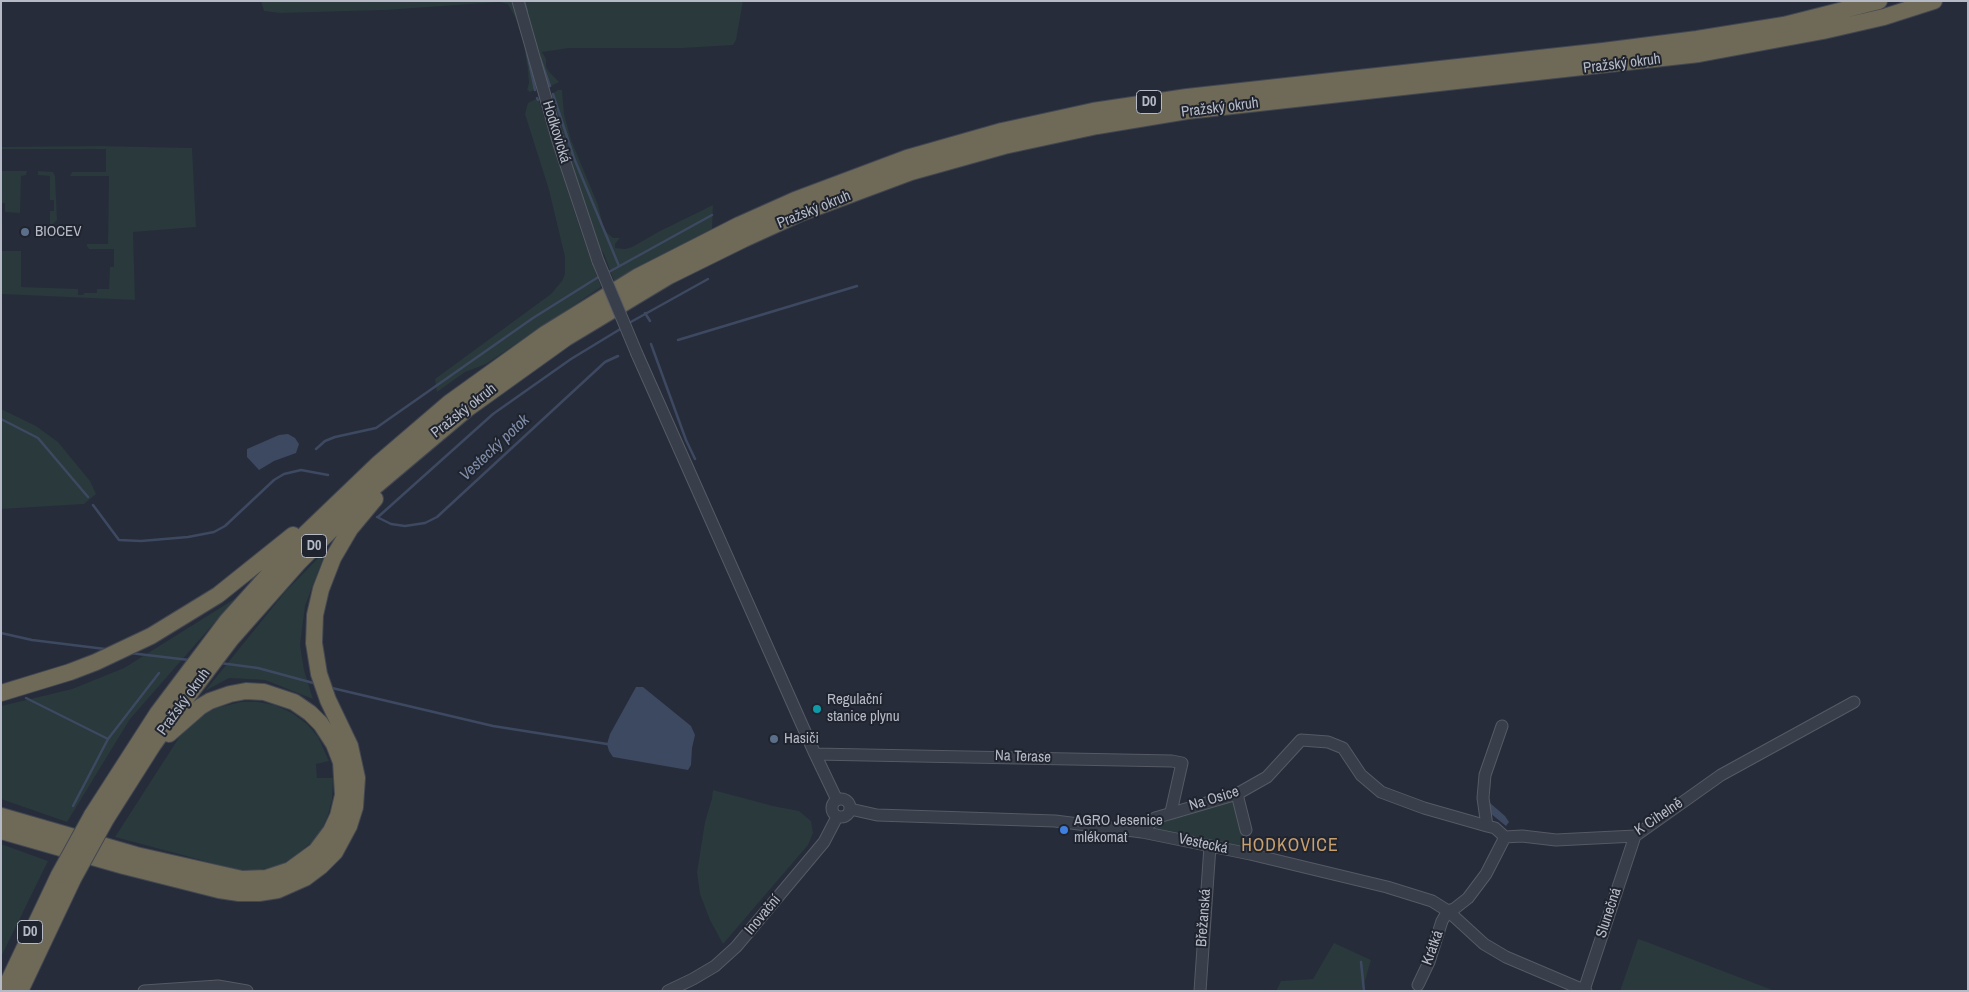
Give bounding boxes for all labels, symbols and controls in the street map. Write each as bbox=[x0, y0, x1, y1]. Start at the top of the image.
street label: Pražský okruh bbox=[1582, 50, 1662, 78]
road number: D0 bbox=[1136, 90, 1162, 114]
street label: Pražský okruh bbox=[1180, 94, 1260, 122]
street label: Hodkovická bbox=[538, 99, 574, 165]
street label: Pražský okruh bbox=[775, 187, 853, 233]
place label: BIOCEV bbox=[35, 223, 81, 241]
marker: BIOCEV bbox=[19, 226, 31, 238]
street label: Pražský okruh bbox=[428, 380, 500, 442]
water label: Vestecký potok bbox=[456, 411, 534, 485]
road number: D0 bbox=[302, 534, 326, 558]
street label: Pražský okruh bbox=[154, 665, 214, 739]
place label: Regulační stanice plynu bbox=[827, 691, 899, 726]
marker: Regulační stanice plynu bbox=[811, 703, 823, 715]
place label: Hasiči bbox=[784, 730, 819, 748]
marker: Hasiči bbox=[768, 733, 780, 745]
street label: Na Terase bbox=[995, 747, 1051, 767]
street label: Na Osice bbox=[1187, 783, 1241, 815]
street label: K Cihelně bbox=[1632, 794, 1686, 840]
place label: AGRO Jesenice mlékomat bbox=[1074, 812, 1163, 847]
marker: AGRO Jesenice mlékomat bbox=[1058, 824, 1070, 836]
street label: Vestecká bbox=[1177, 830, 1229, 858]
district label: HODKOVICE bbox=[1240, 835, 1340, 857]
street label: Slunečná bbox=[1593, 886, 1625, 940]
street label: Břežanská bbox=[1193, 888, 1215, 948]
street label: Inovační bbox=[741, 891, 785, 939]
road number: D0 bbox=[18, 920, 42, 944]
street label: Krátká bbox=[1418, 928, 1448, 968]

